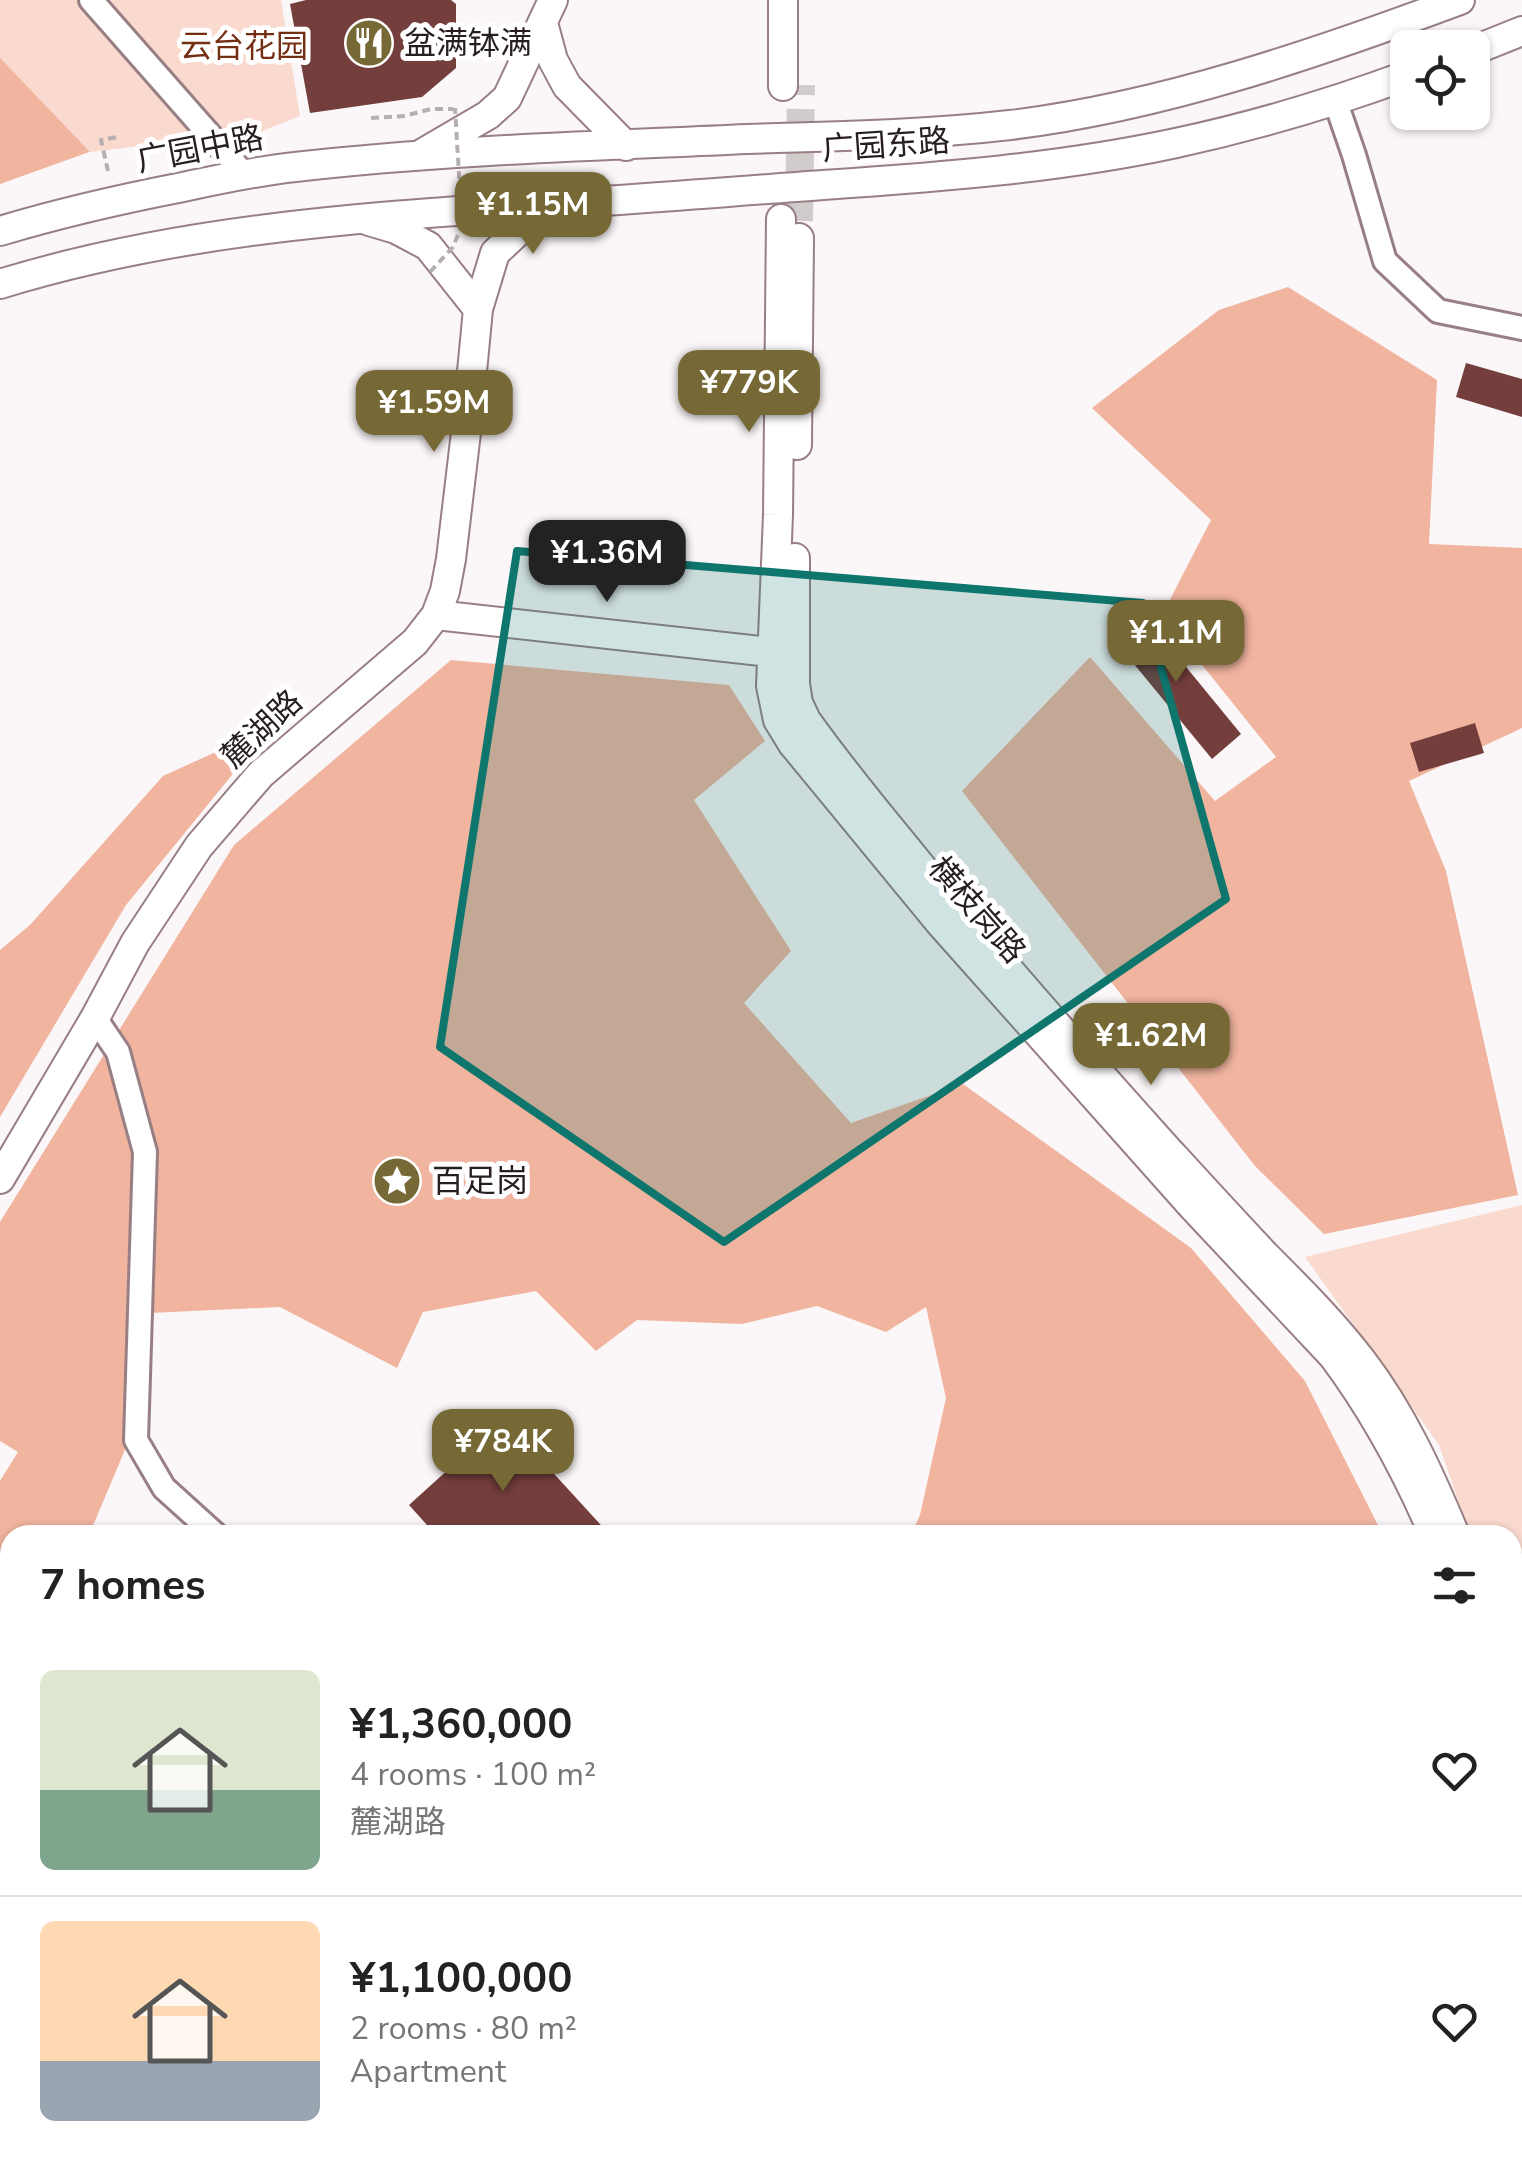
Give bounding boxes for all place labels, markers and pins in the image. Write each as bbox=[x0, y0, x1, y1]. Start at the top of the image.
restaurant icon: 盆满钵满 bbox=[343, 17, 395, 69]
place label: 盆满钵满 bbox=[404, 22, 532, 65]
pin: ¥1.15M bbox=[452, 172, 614, 257]
pin: ¥779K bbox=[679, 350, 819, 435]
pin: ¥1.59M bbox=[353, 370, 515, 455]
pin: ¥1.36M bbox=[526, 520, 688, 605]
pin: ¥1.1M bbox=[1106, 600, 1246, 685]
pin: ¥1.62M bbox=[1070, 1003, 1232, 1088]
place icon: 百足岗 bbox=[371, 1155, 423, 1207]
place label: 百足岗 bbox=[432, 1160, 528, 1203]
pin: ¥784K bbox=[433, 1409, 573, 1494]

